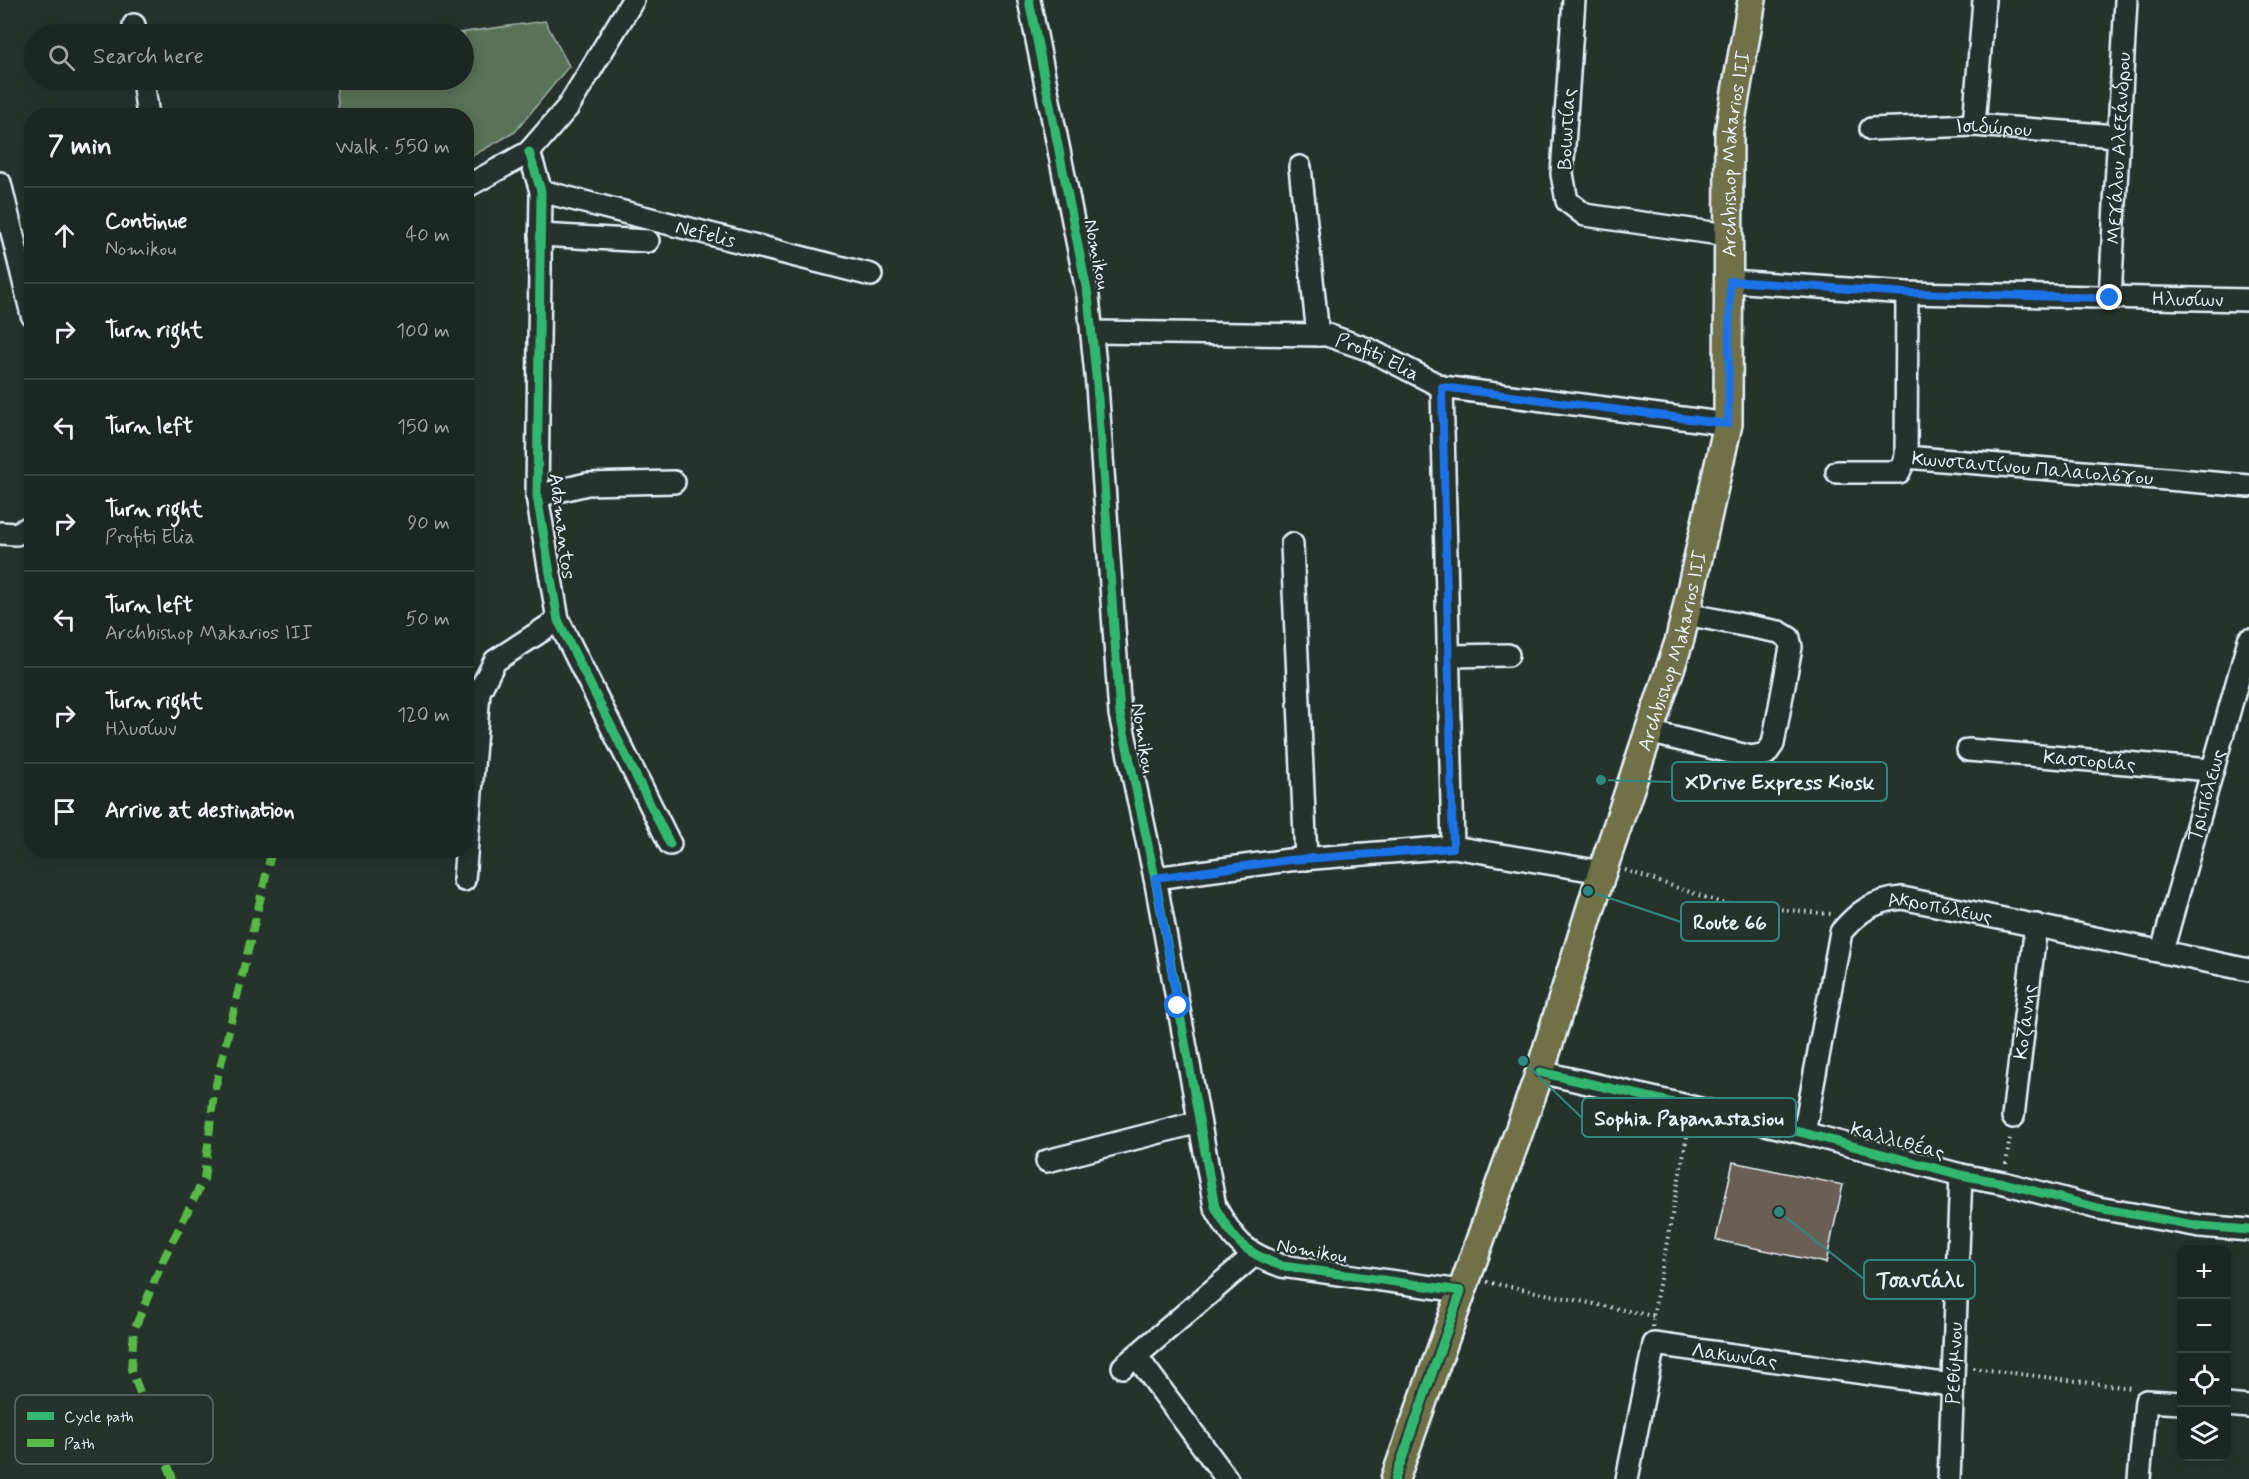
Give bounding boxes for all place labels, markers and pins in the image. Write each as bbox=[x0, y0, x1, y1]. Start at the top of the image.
callout: XDrive Express Kiosk bbox=[1672, 762, 1887, 801]
callout: Route 66 bbox=[1681, 902, 1779, 941]
callout: Sophia Papanastasiou bbox=[1582, 1098, 1796, 1137]
callout: Τσαντάλι bbox=[1864, 1260, 1975, 1299]

